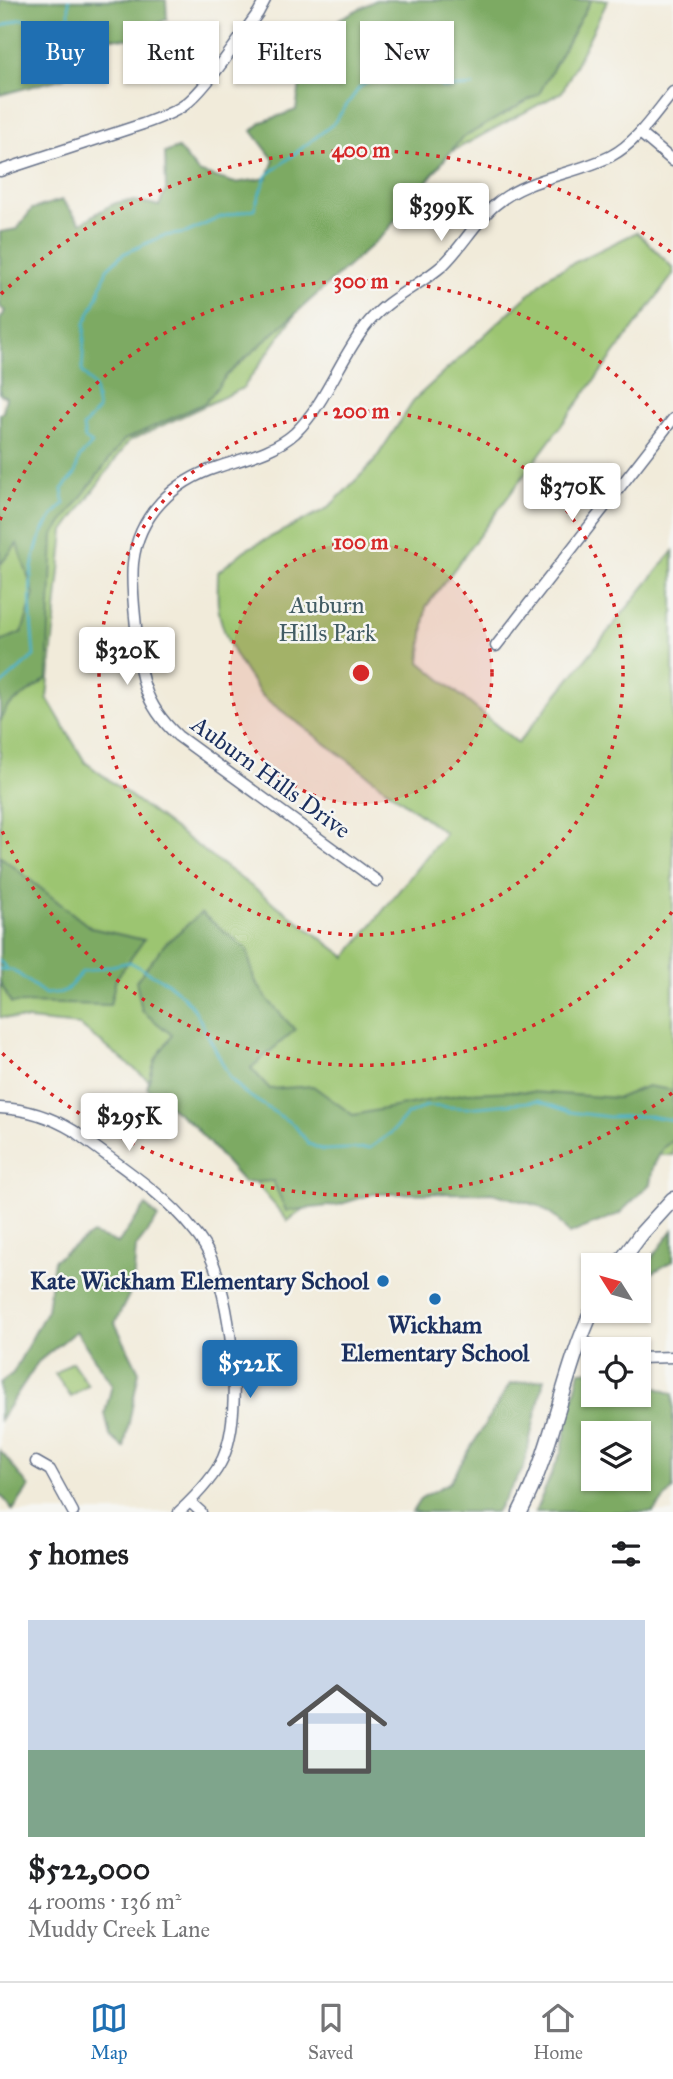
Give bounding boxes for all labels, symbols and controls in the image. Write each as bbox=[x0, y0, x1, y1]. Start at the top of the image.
chip: Buy bbox=[21, 21, 109, 84]
chip: Rent bbox=[123, 21, 219, 84]
chip: Filters bbox=[233, 21, 346, 84]
chip: New bbox=[360, 21, 454, 84]
text: 400 m bbox=[332, 137, 391, 163]
pin: $399K bbox=[392, 184, 490, 243]
text: $399K bbox=[409, 192, 473, 220]
text: 300 m bbox=[333, 268, 389, 294]
text: 200 m bbox=[333, 398, 390, 424]
pin: $370K bbox=[523, 463, 621, 523]
text: $370K bbox=[540, 472, 604, 500]
text: 100 m bbox=[334, 529, 389, 555]
park label: Auburn Hills Park bbox=[278, 590, 377, 648]
pin: $320K bbox=[78, 628, 176, 687]
text: $320K bbox=[95, 636, 159, 664]
centre of rings bbox=[349, 661, 373, 685]
street label: Auburn Hills Drive bbox=[185, 708, 357, 845]
pin: $295K bbox=[80, 1094, 178, 1153]
text: $295K bbox=[97, 1102, 161, 1130]
north arrow bbox=[581, 1253, 651, 1323]
map controls bbox=[581, 1253, 651, 1491]
place label: Kate Wickham Elementary School bbox=[30, 1266, 370, 1296]
marker: Kate Wickham Elementary School bbox=[375, 1273, 391, 1289]
marker: Wickham Elementary School bbox=[427, 1291, 443, 1307]
place label: Wickham Elementary School bbox=[341, 1310, 530, 1368]
button: locate bbox=[581, 1337, 651, 1407]
pin: $522K bbox=[201, 1340, 299, 1400]
text: $522K bbox=[218, 1349, 282, 1377]
button: layers bbox=[581, 1421, 651, 1491]
icon: filters bbox=[607, 1535, 645, 1573]
text: 5 homes bbox=[28, 1536, 129, 1572]
icon: home bbox=[274, 1666, 400, 1792]
text: $522,000 bbox=[28, 1851, 150, 1887]
text: 4 rooms · 136 m² bbox=[28, 1887, 181, 1915]
text: Muddy Creek Lane bbox=[28, 1915, 210, 1943]
tab: Map bbox=[90, 1999, 128, 2064]
tab: Saved bbox=[308, 1999, 353, 2064]
tab: Home bbox=[533, 1999, 583, 2064]

